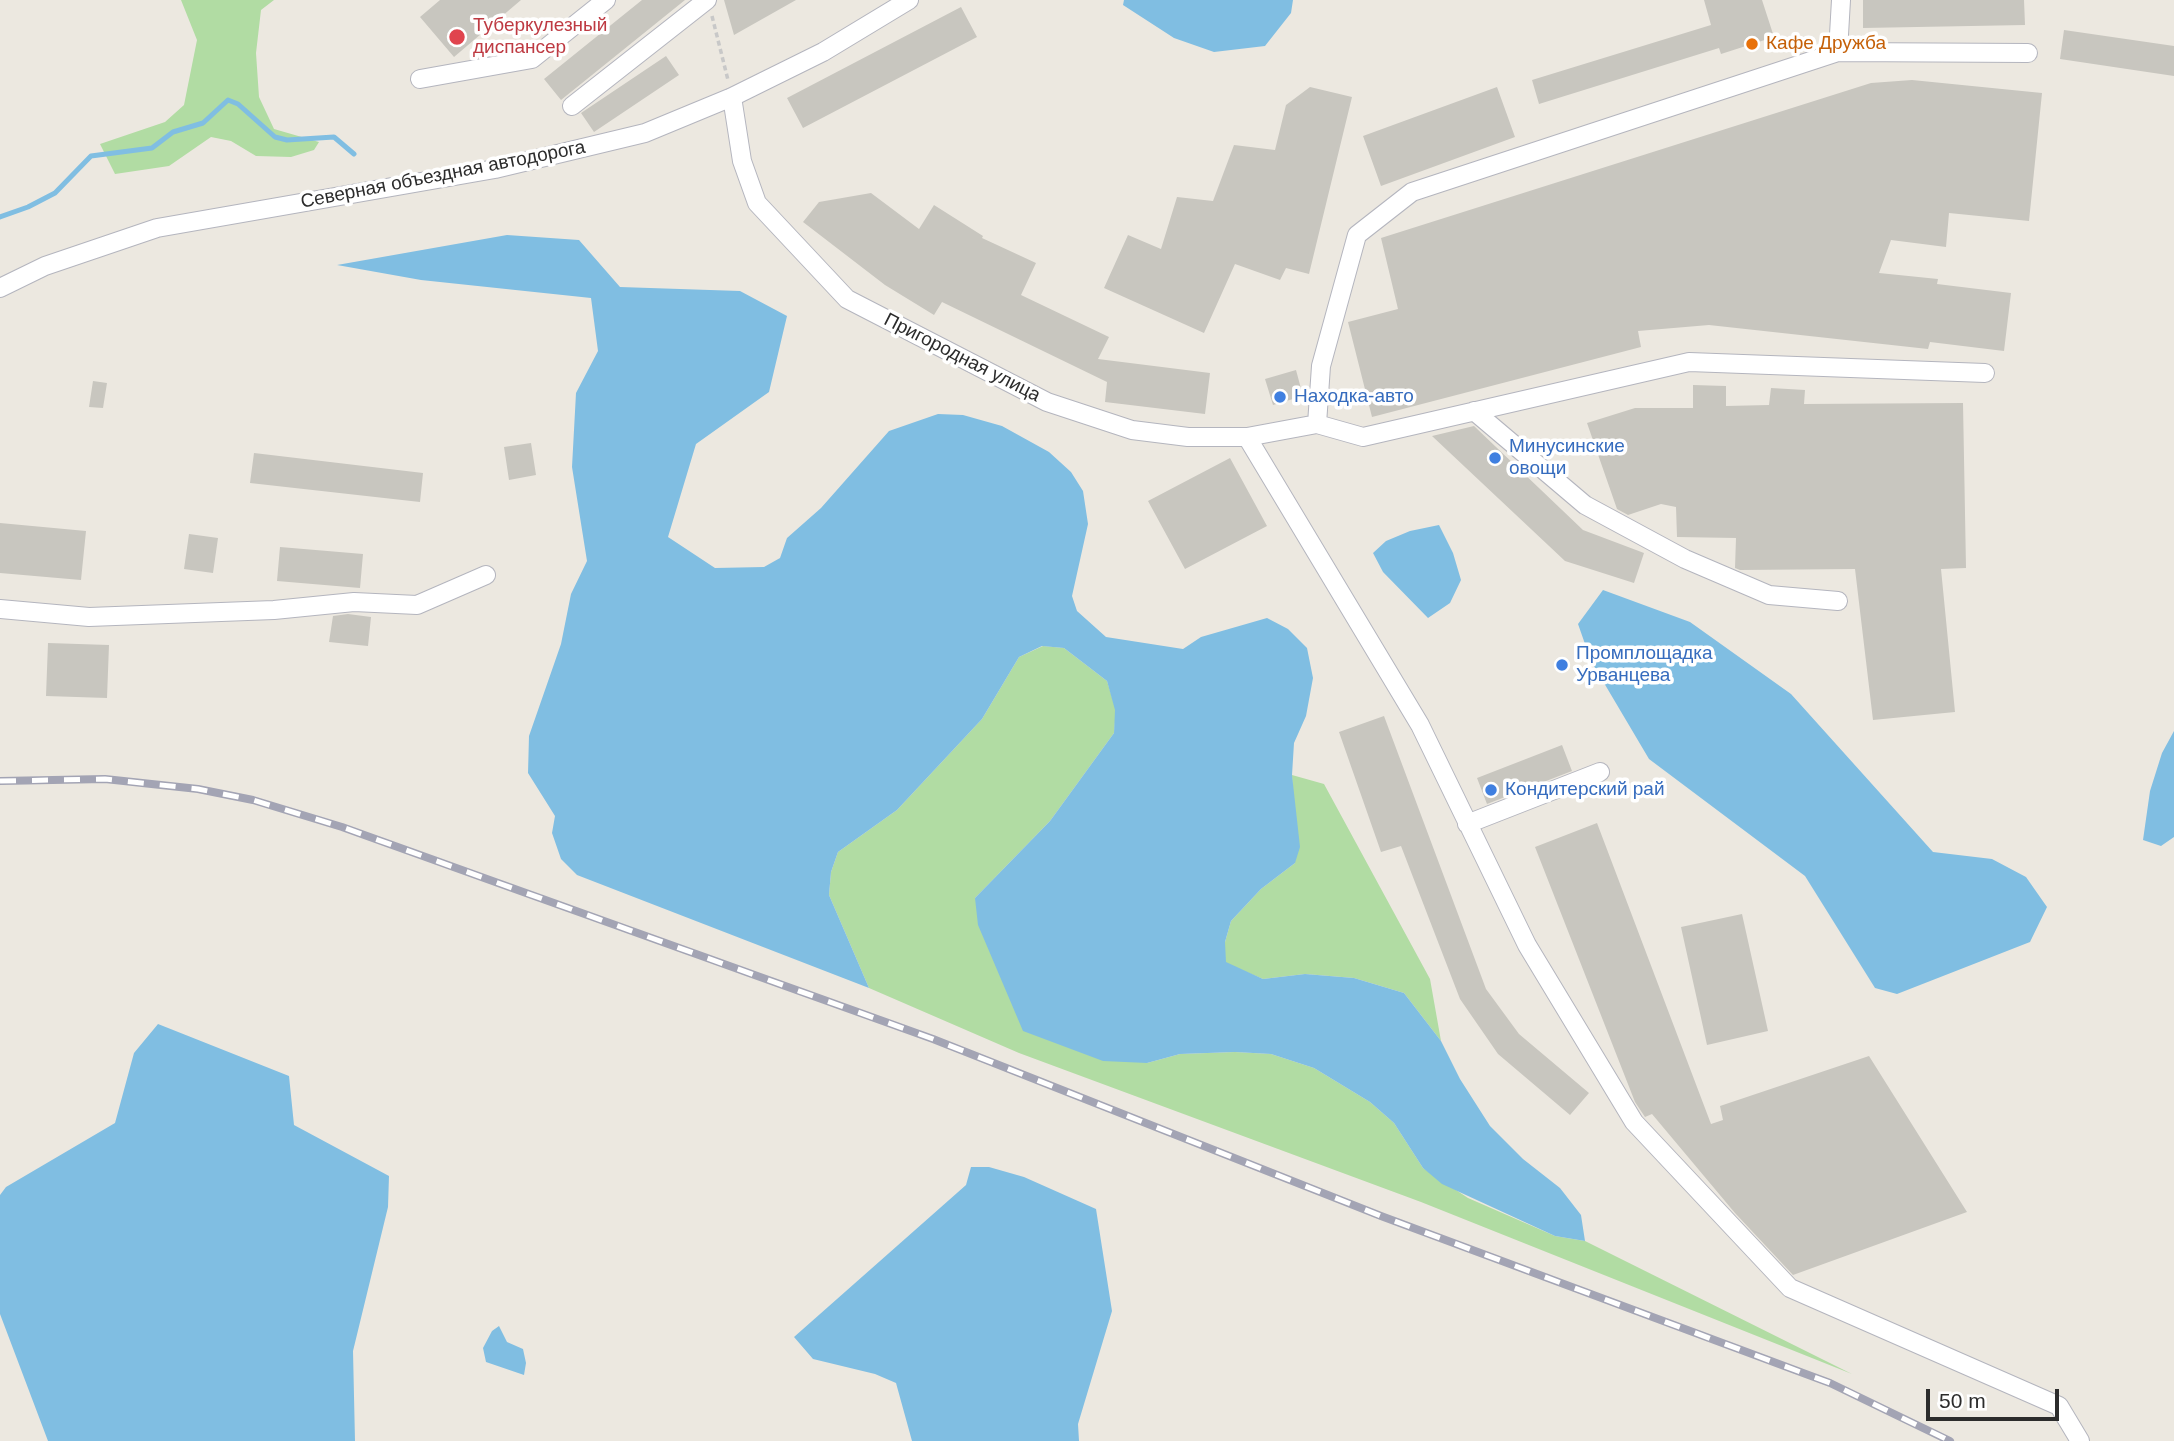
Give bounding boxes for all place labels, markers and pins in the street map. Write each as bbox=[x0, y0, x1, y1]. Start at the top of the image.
place label: Туберкулезный диспансер bbox=[473, 15, 607, 59]
marker: Туберкулезный диспансер bbox=[447, 27, 467, 47]
place label: Кафе Дружба bbox=[1766, 33, 1886, 55]
marker: Кафе Дружба bbox=[1744, 36, 1760, 52]
place label: Находка-авто bbox=[1294, 386, 1414, 408]
marker: Находка-авто bbox=[1272, 389, 1288, 405]
place label: Минусинские овощи bbox=[1509, 436, 1625, 480]
marker: Минусинские овощи bbox=[1487, 450, 1503, 466]
place label: Промплощадка Урванцева bbox=[1576, 643, 1713, 687]
marker: Промплощадка Урванцева bbox=[1554, 657, 1570, 673]
place label: Кондитерский рай bbox=[1505, 779, 1665, 801]
marker: Кондитерский рай bbox=[1483, 782, 1499, 798]

